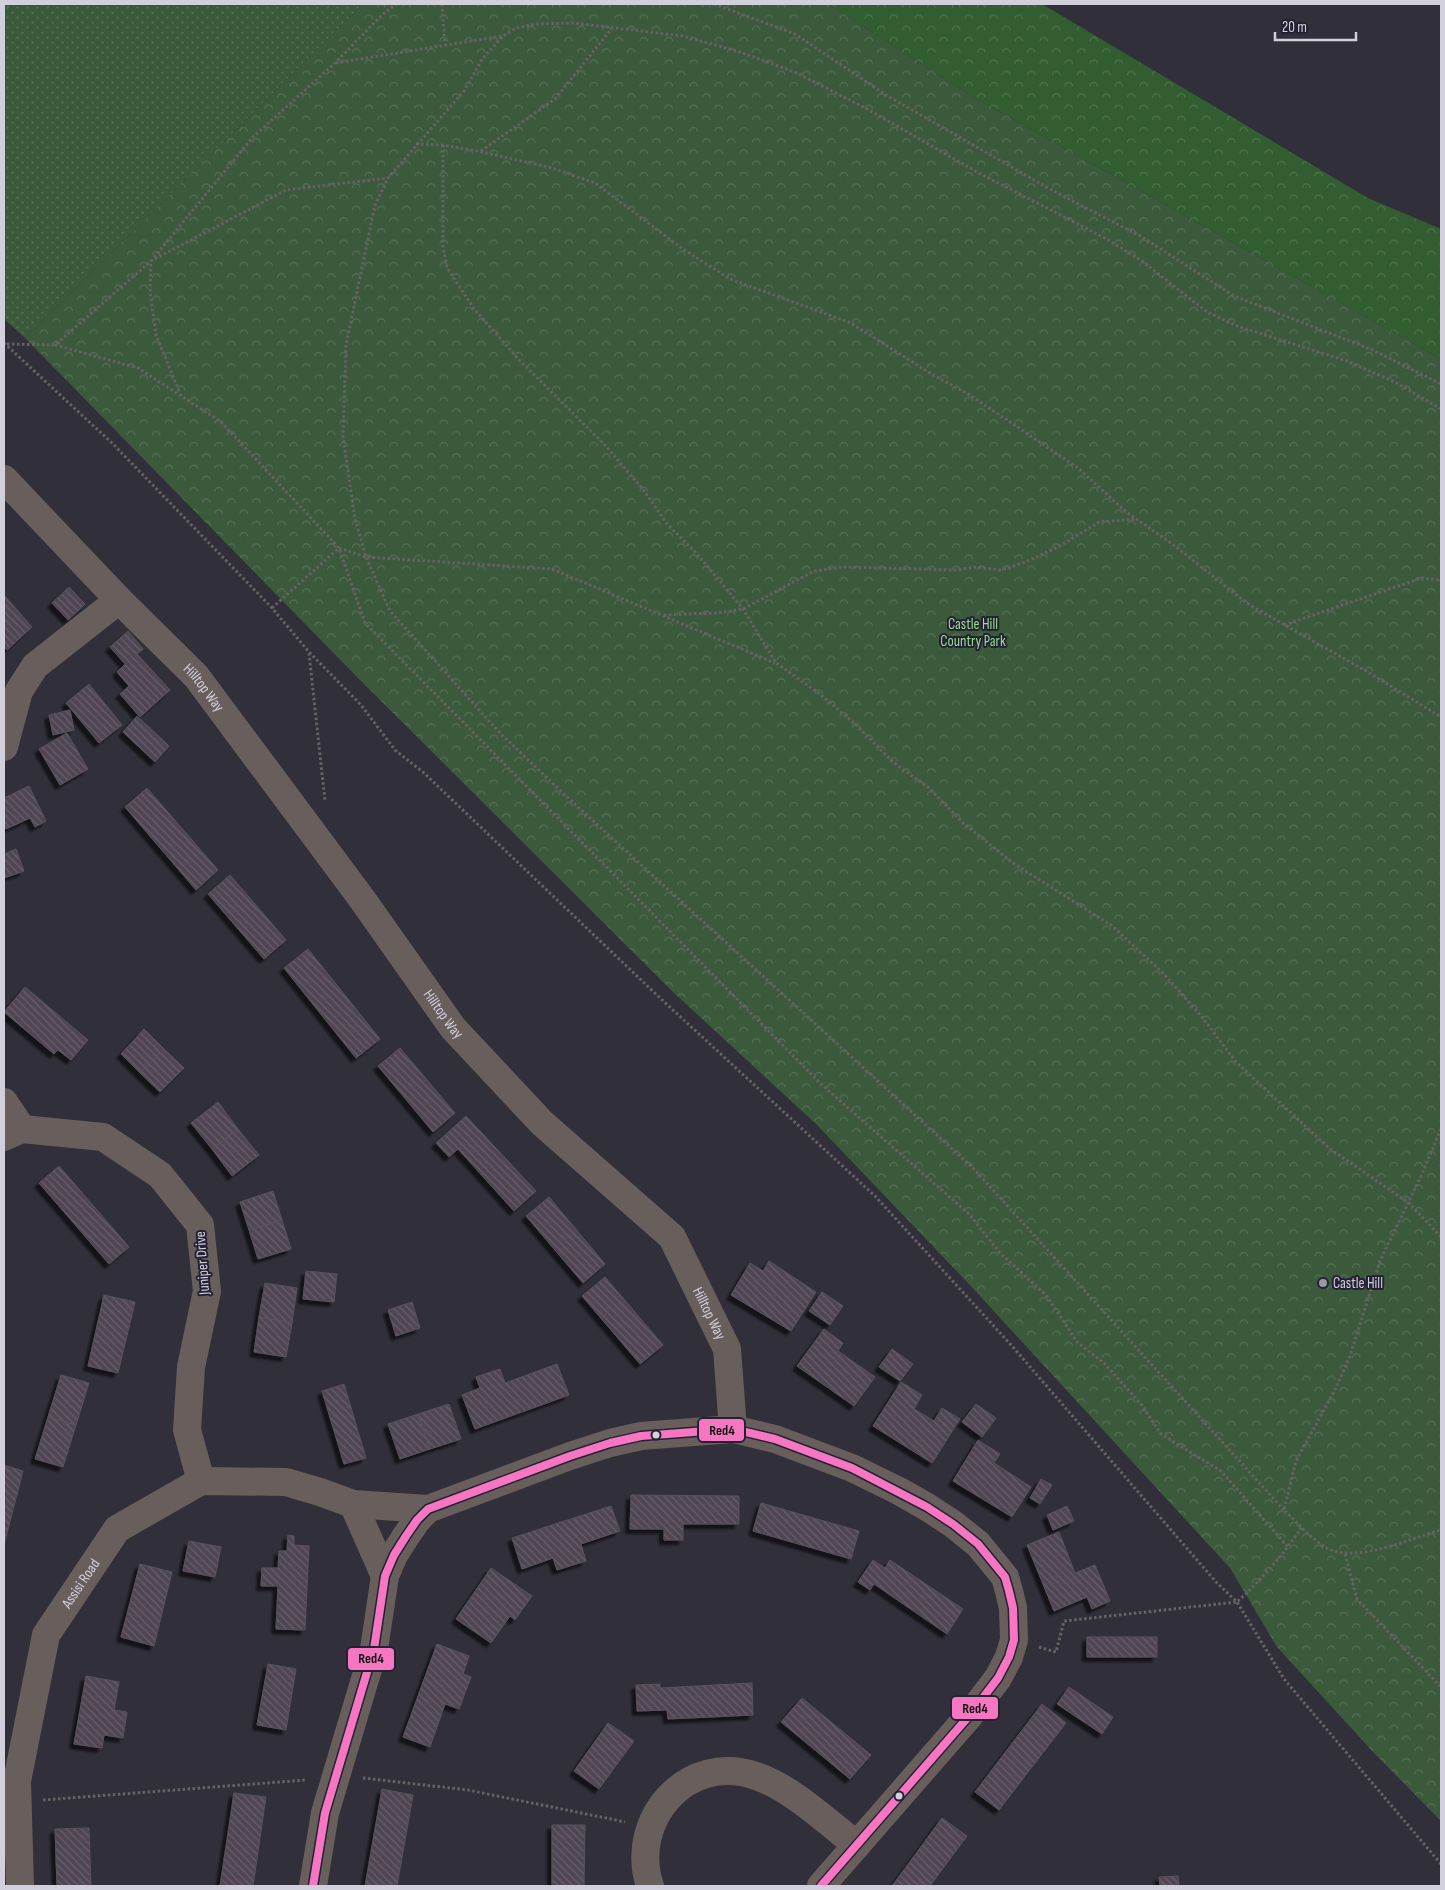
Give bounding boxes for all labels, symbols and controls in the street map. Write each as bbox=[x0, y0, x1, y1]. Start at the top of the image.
scale bar bbox=[1275, 10, 1356, 42]
text: 20 m bbox=[1282, 18, 1307, 37]
park label: Castle Hill Country Park bbox=[940, 615, 1006, 651]
street label: Hilltop Way bbox=[179, 660, 228, 716]
street label: Hilltop Way bbox=[419, 986, 467, 1043]
street label: Juniper Drive bbox=[191, 1231, 214, 1296]
place label: Castle Hill bbox=[1333, 1274, 1383, 1293]
marker: Castle Hill bbox=[1317, 1277, 1329, 1289]
street label: Hilltop Way bbox=[688, 1284, 730, 1343]
line badge: Red4 bbox=[698, 1418, 745, 1442]
text: Red4 bbox=[709, 1422, 735, 1439]
unlabelled marker bbox=[651, 1430, 661, 1440]
street label: Assisi Road bbox=[57, 1555, 104, 1613]
line badge: Red4 bbox=[347, 1647, 395, 1671]
text: Red4 bbox=[358, 1650, 384, 1667]
line badge: Red4 bbox=[951, 1696, 999, 1720]
text: Red4 bbox=[962, 1700, 988, 1717]
unlabelled marker bbox=[894, 1791, 904, 1801]

